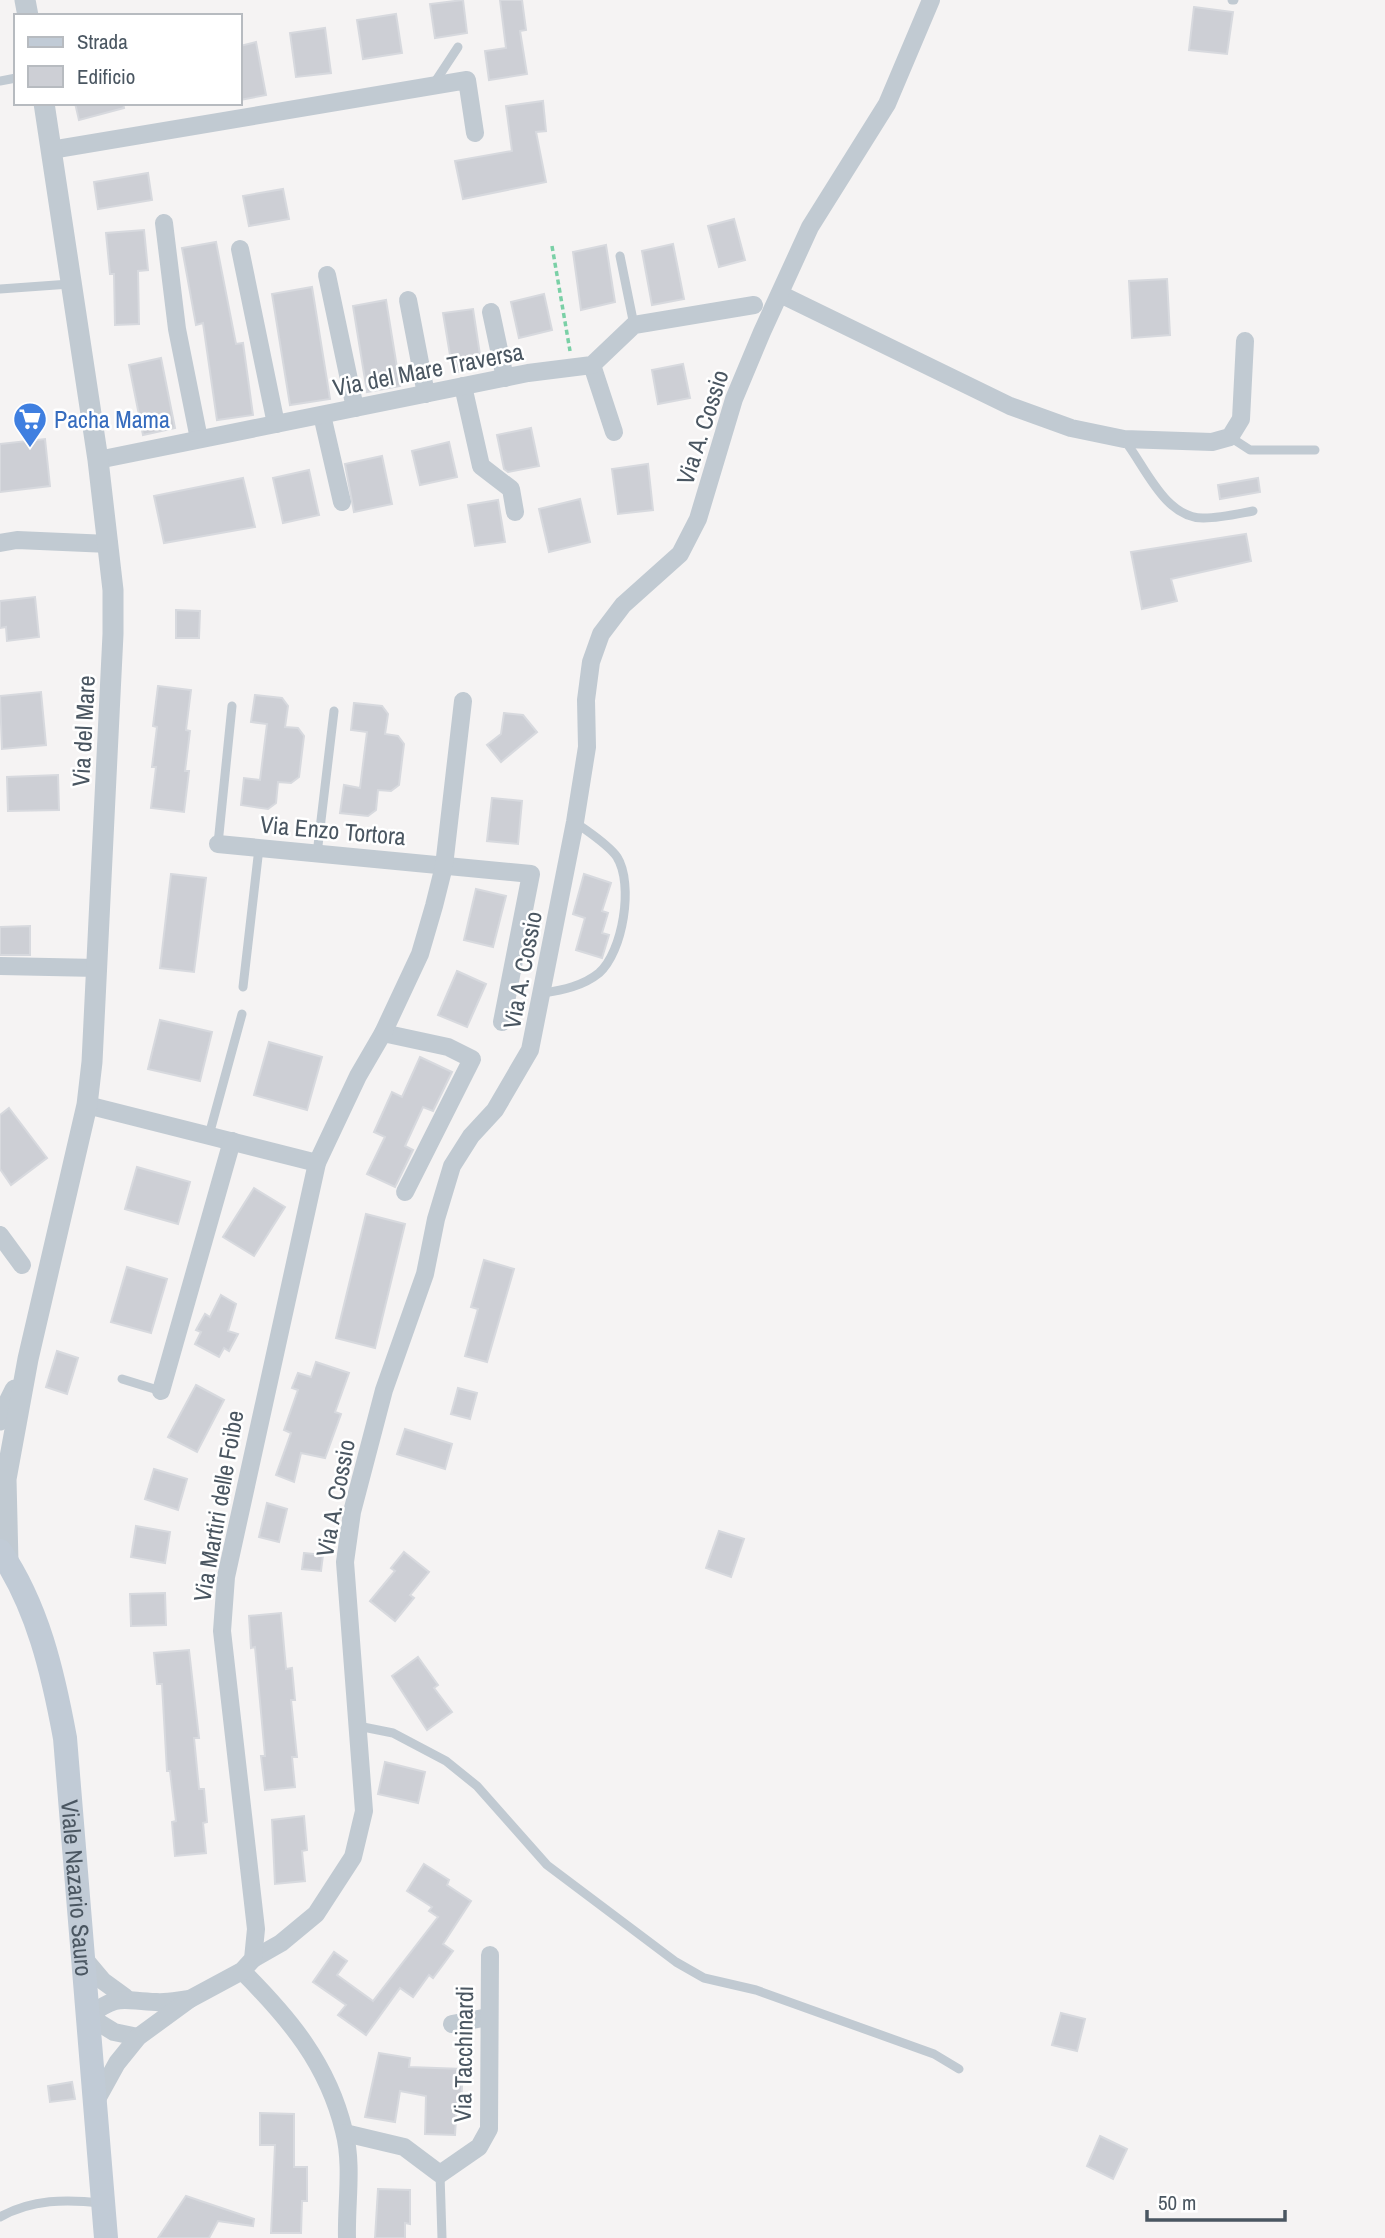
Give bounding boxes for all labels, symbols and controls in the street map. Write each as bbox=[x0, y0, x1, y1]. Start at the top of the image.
legend bbox=[14, 14, 242, 105]
text: Strada bbox=[77, 27, 128, 56]
text: Edificio bbox=[77, 62, 135, 91]
street label: Via del Mare Traversa bbox=[330, 335, 526, 403]
street label: Via A. Cossio bbox=[668, 366, 736, 488]
supermarket icon: Pacha Mama bbox=[11, 400, 49, 449]
place label: Pacha Mama bbox=[54, 403, 170, 435]
street label: Via del Mare bbox=[64, 675, 102, 787]
street label: Via Enzo Tortora bbox=[259, 808, 407, 852]
street label: Via A. Cossio bbox=[495, 909, 549, 1031]
street label: Via Martiri delle Foibe bbox=[185, 1408, 251, 1604]
street label: Via A. Cossio bbox=[308, 1437, 362, 1559]
street label: Viale Nazario Sauro bbox=[54, 1799, 100, 1978]
street label: Via Tacchinardi bbox=[446, 1985, 480, 2123]
scale bar bbox=[1147, 2178, 1285, 2222]
text: 50 m bbox=[1158, 2188, 1196, 2217]

